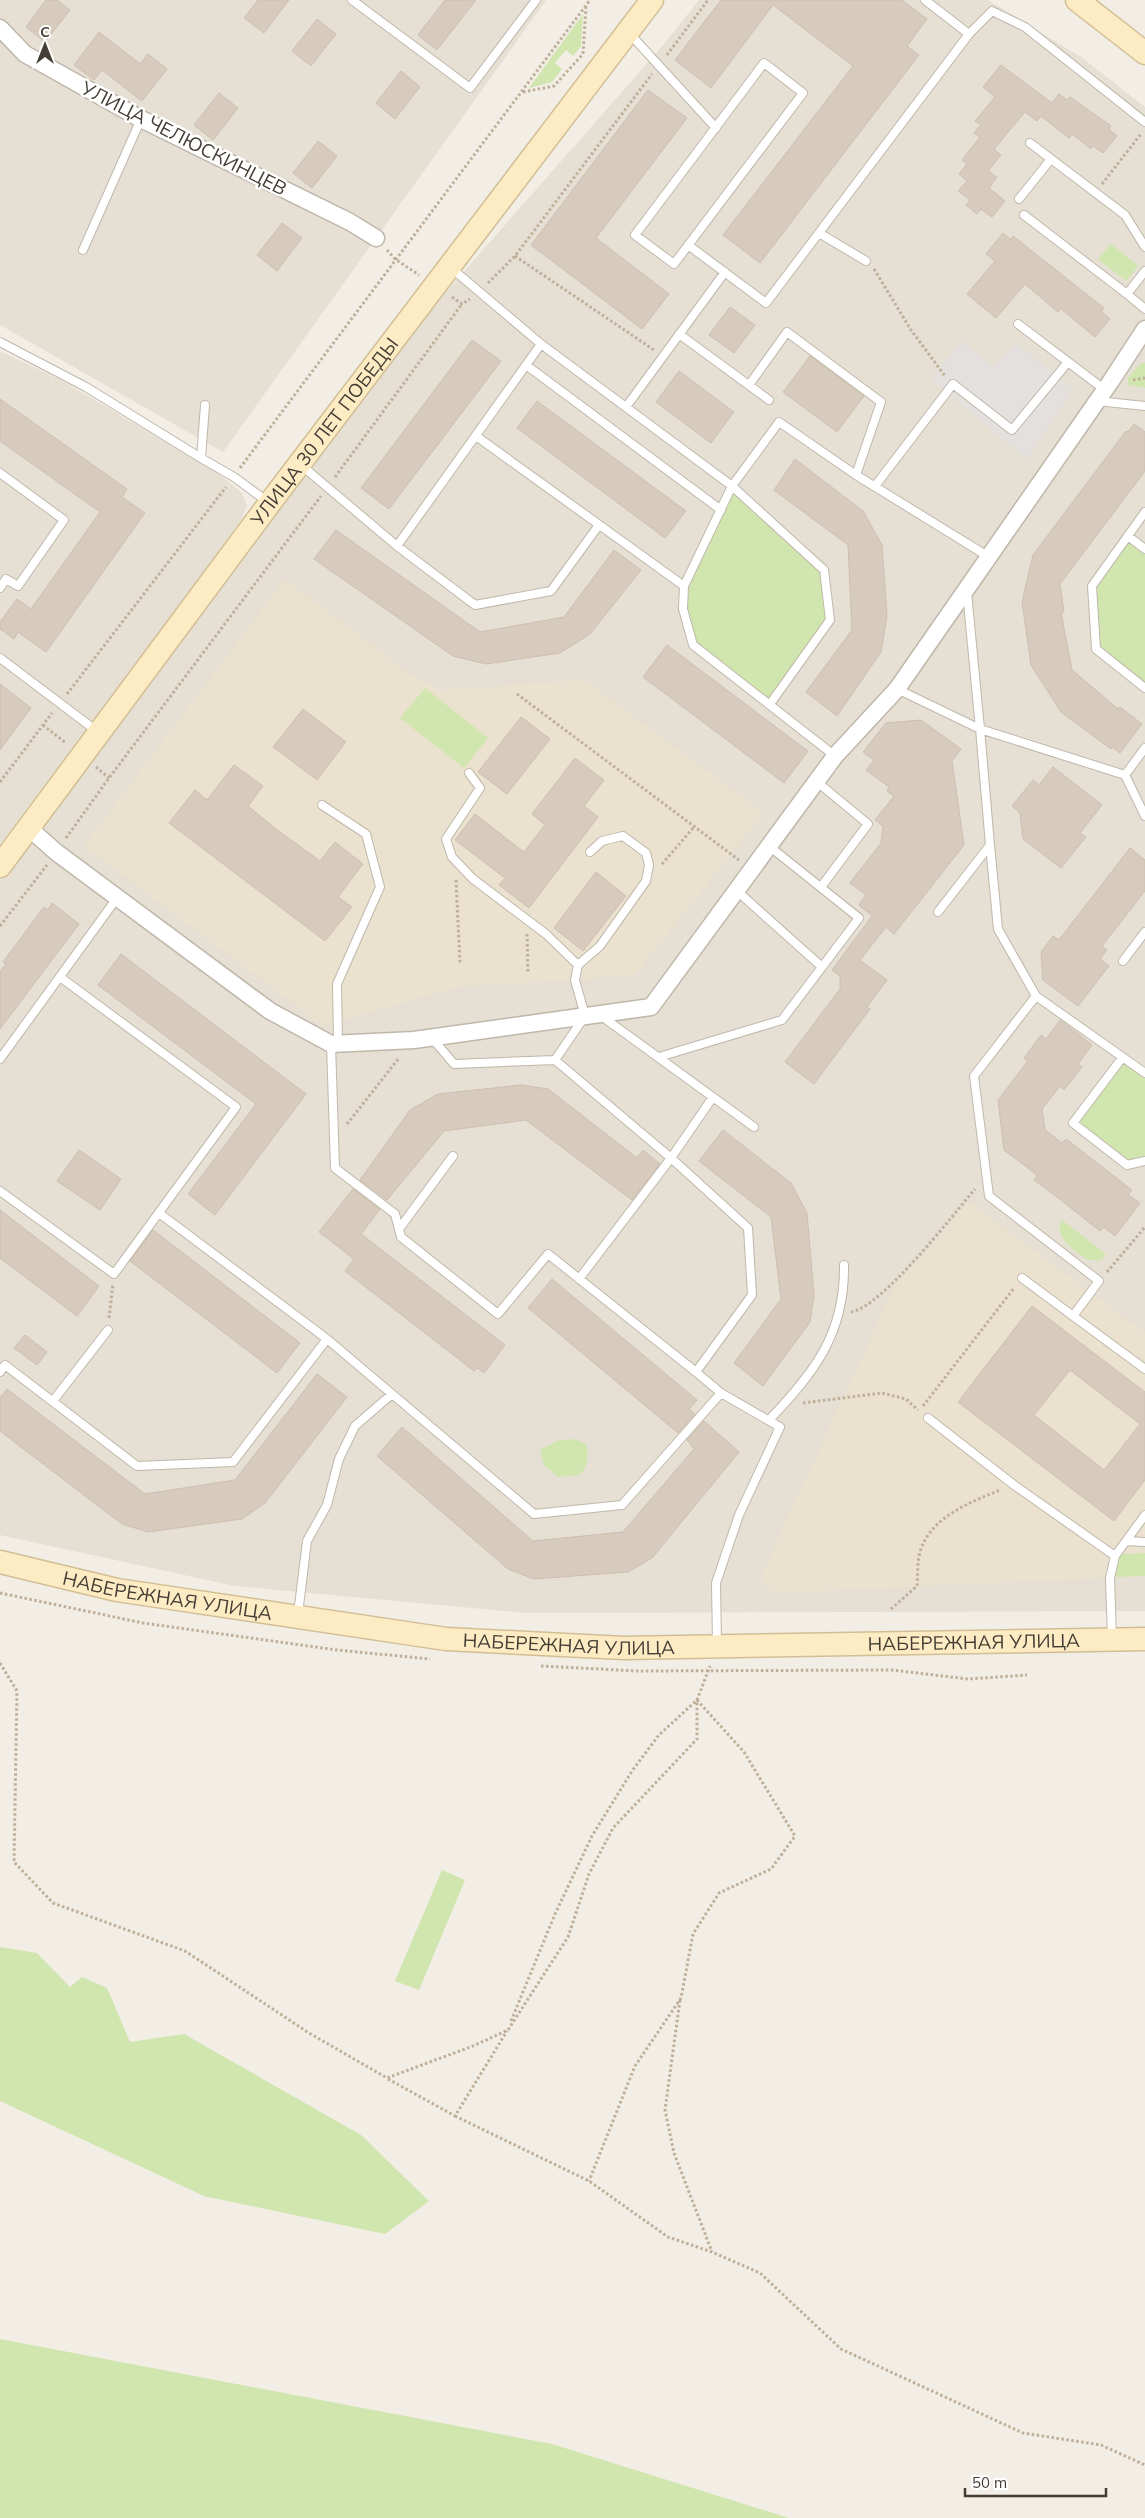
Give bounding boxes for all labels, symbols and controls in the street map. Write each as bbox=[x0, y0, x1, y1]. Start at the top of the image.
north arrow bbox=[20, 20, 70, 70]
text: С bbox=[40, 23, 50, 41]
street label: УЛИЦА ЧЕЛЮСКИНЦЕВ bbox=[76, 75, 291, 200]
street label: УЛИЦА 30 ЛЕТ ПОБЕДЫ bbox=[244, 333, 403, 531]
street label: НАБЕРЕЖНАЯ УЛИЦА bbox=[60, 1565, 274, 1625]
street label: НАБЕРЕЖНАЯ УЛИЦА bbox=[462, 1628, 675, 1660]
street label: НАБЕРЕЖНАЯ УЛИЦА bbox=[867, 1628, 1080, 1656]
scale bar bbox=[965, 2466, 1106, 2498]
text: 50 m bbox=[972, 2473, 1007, 2492]

